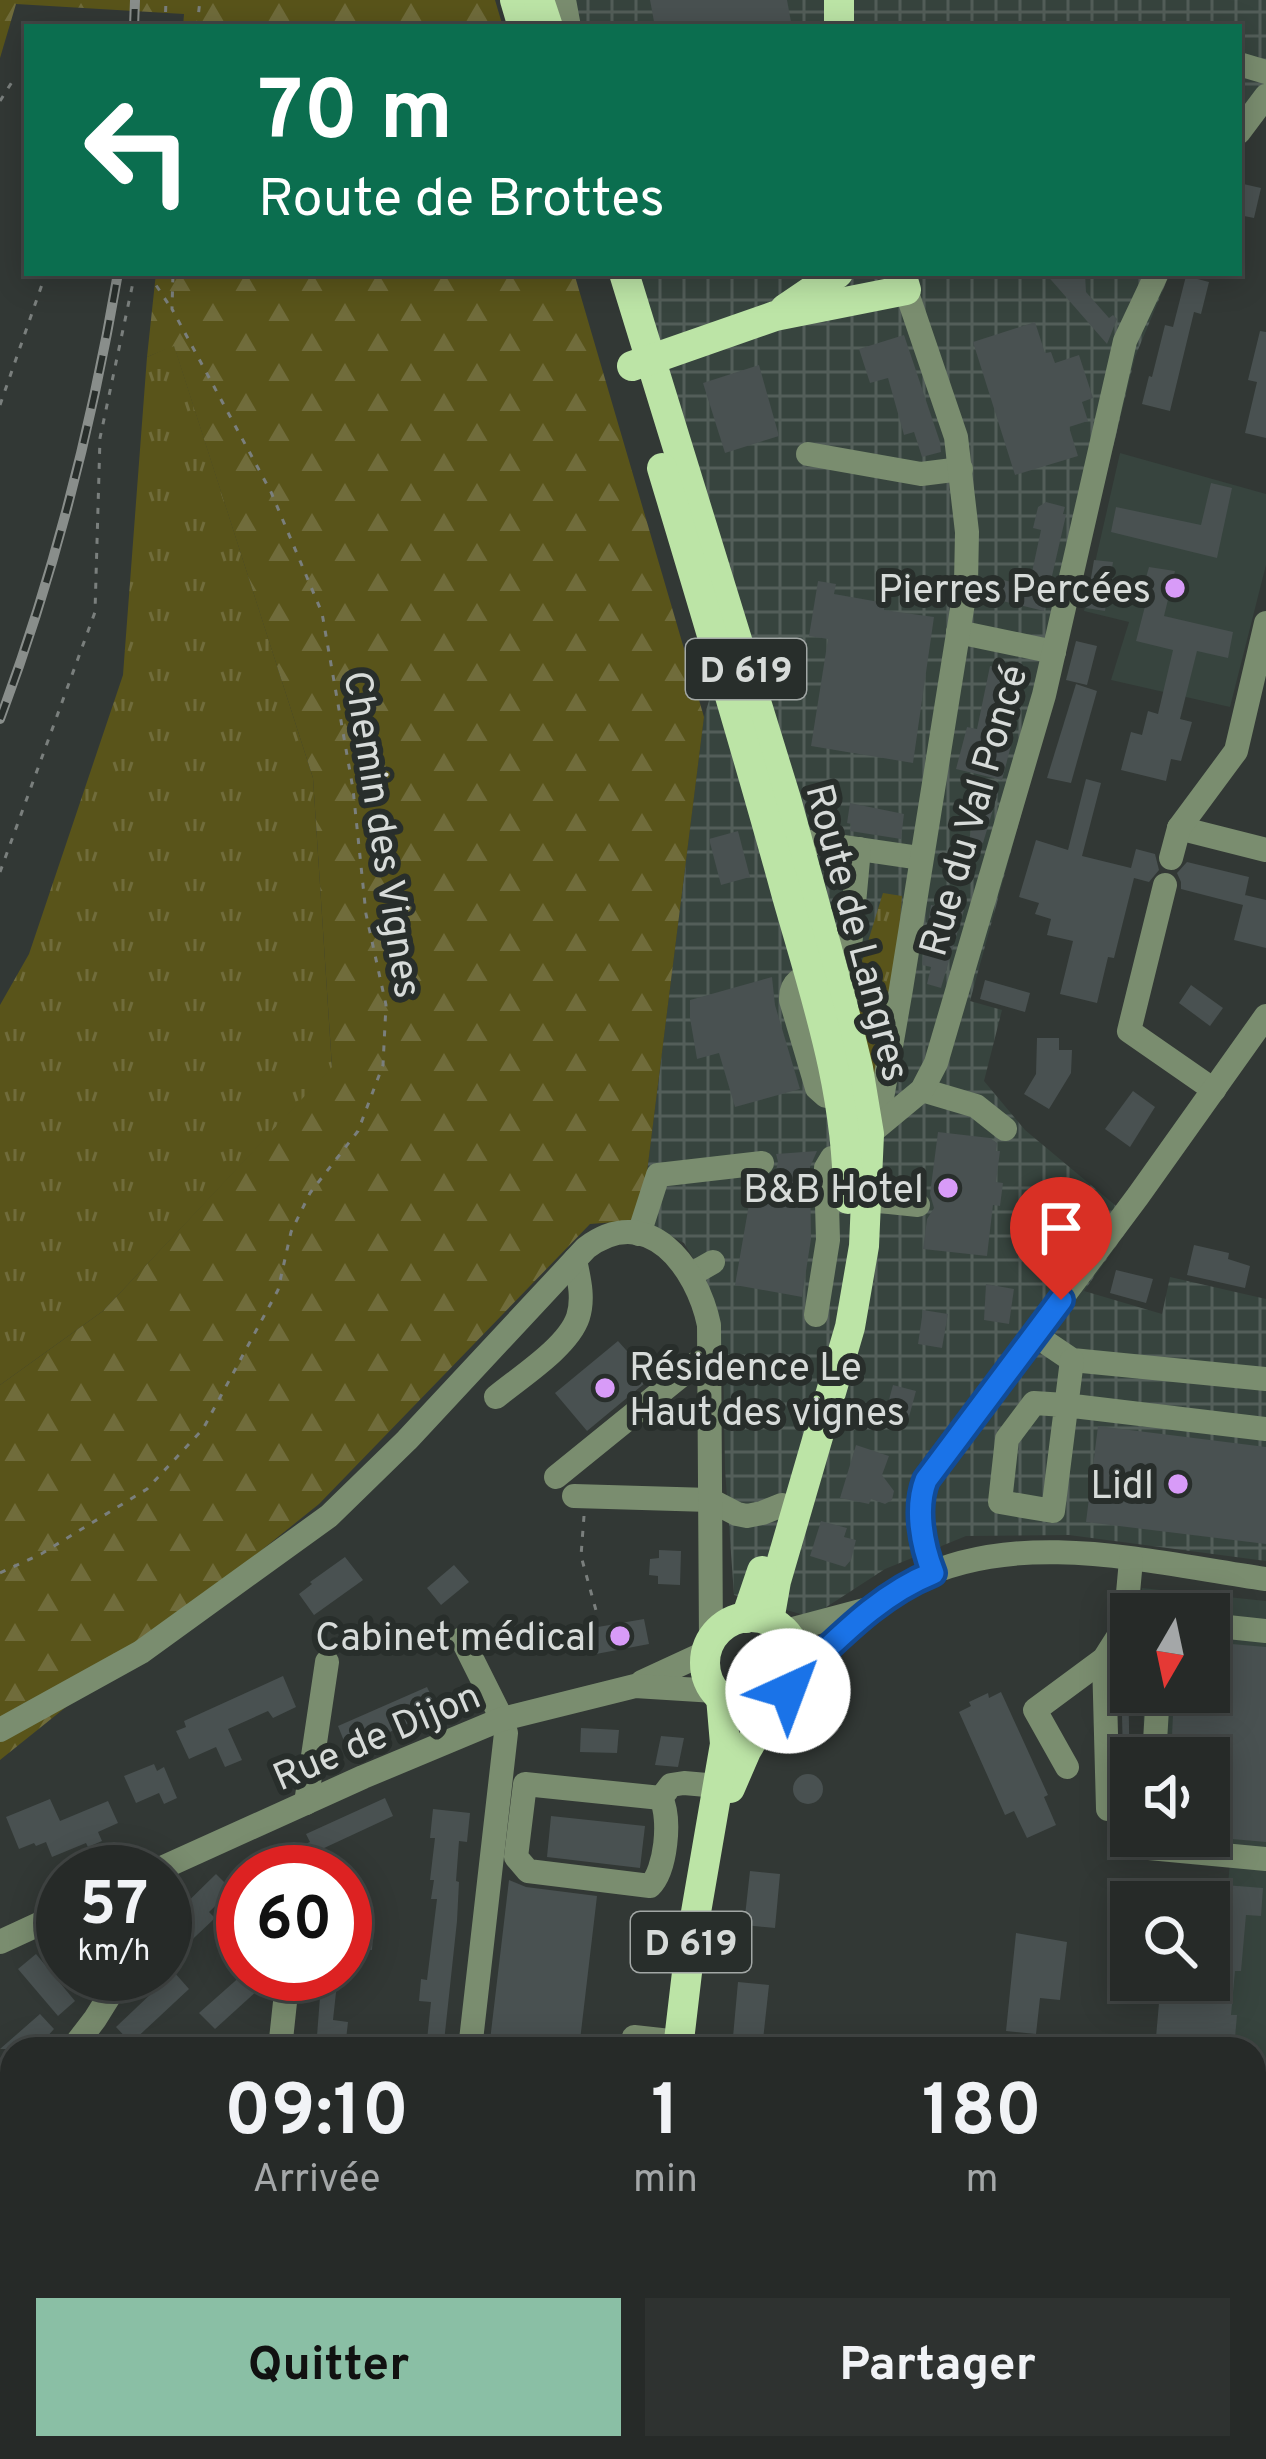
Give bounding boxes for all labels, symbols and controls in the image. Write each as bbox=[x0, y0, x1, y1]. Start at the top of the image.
text: 70 m bbox=[258, 63, 453, 169]
icon: left bbox=[60, 72, 216, 228]
text: Route de Brottes bbox=[258, 167, 665, 236]
place label: Pierres Percées bbox=[878, 568, 1151, 617]
marker: Pierres Percées bbox=[1162, 575, 1188, 601]
road number: D 619 bbox=[686, 639, 806, 699]
street label: Rue du Val Poncé bbox=[911, 660, 1041, 963]
street label: Chemin des Vignes bbox=[329, 668, 430, 1002]
street label: Route de Langres bbox=[791, 779, 918, 1087]
place label: B&B Hotel bbox=[743, 1168, 924, 1217]
marker: B&B Hotel bbox=[935, 1175, 961, 1201]
pin bbox=[1010, 1177, 1112, 1300]
icon: arrive bbox=[1028, 1195, 1094, 1261]
place label: Résidence Le Haut des vignes bbox=[629, 1346, 905, 1440]
marker: Résidence Le Haut des vignes bbox=[592, 1375, 618, 1401]
place label: Lidl bbox=[1090, 1464, 1154, 1513]
marker: Lidl bbox=[1165, 1471, 1191, 1497]
north arrow bbox=[1110, 1593, 1230, 1713]
map controls bbox=[1110, 1593, 1230, 2001]
place label: Cabinet médical bbox=[315, 1616, 596, 1665]
marker: Cabinet médical bbox=[607, 1623, 633, 1649]
position arrow bbox=[725, 1628, 851, 1754]
street label: Rue de Dijon bbox=[267, 1674, 489, 1805]
button: sound bbox=[1110, 1737, 1230, 1857]
speed limit sign: 60 bbox=[216, 1845, 372, 2001]
text: 57 bbox=[80, 1870, 148, 1946]
button: search bbox=[1110, 1881, 1230, 2001]
road number: D 619 bbox=[631, 1912, 751, 1972]
text: km/h bbox=[78, 1934, 150, 1971]
text: 09:10 bbox=[224, 2069, 409, 2161]
text: 1 bbox=[651, 2069, 680, 2161]
text: 180 bbox=[922, 2069, 1042, 2161]
text: Arrivée bbox=[252, 2157, 381, 2206]
text: min bbox=[633, 2157, 698, 2206]
text: m bbox=[965, 2157, 998, 2206]
button: Quitter bbox=[36, 2298, 621, 2436]
button: Partager bbox=[645, 2298, 1230, 2436]

